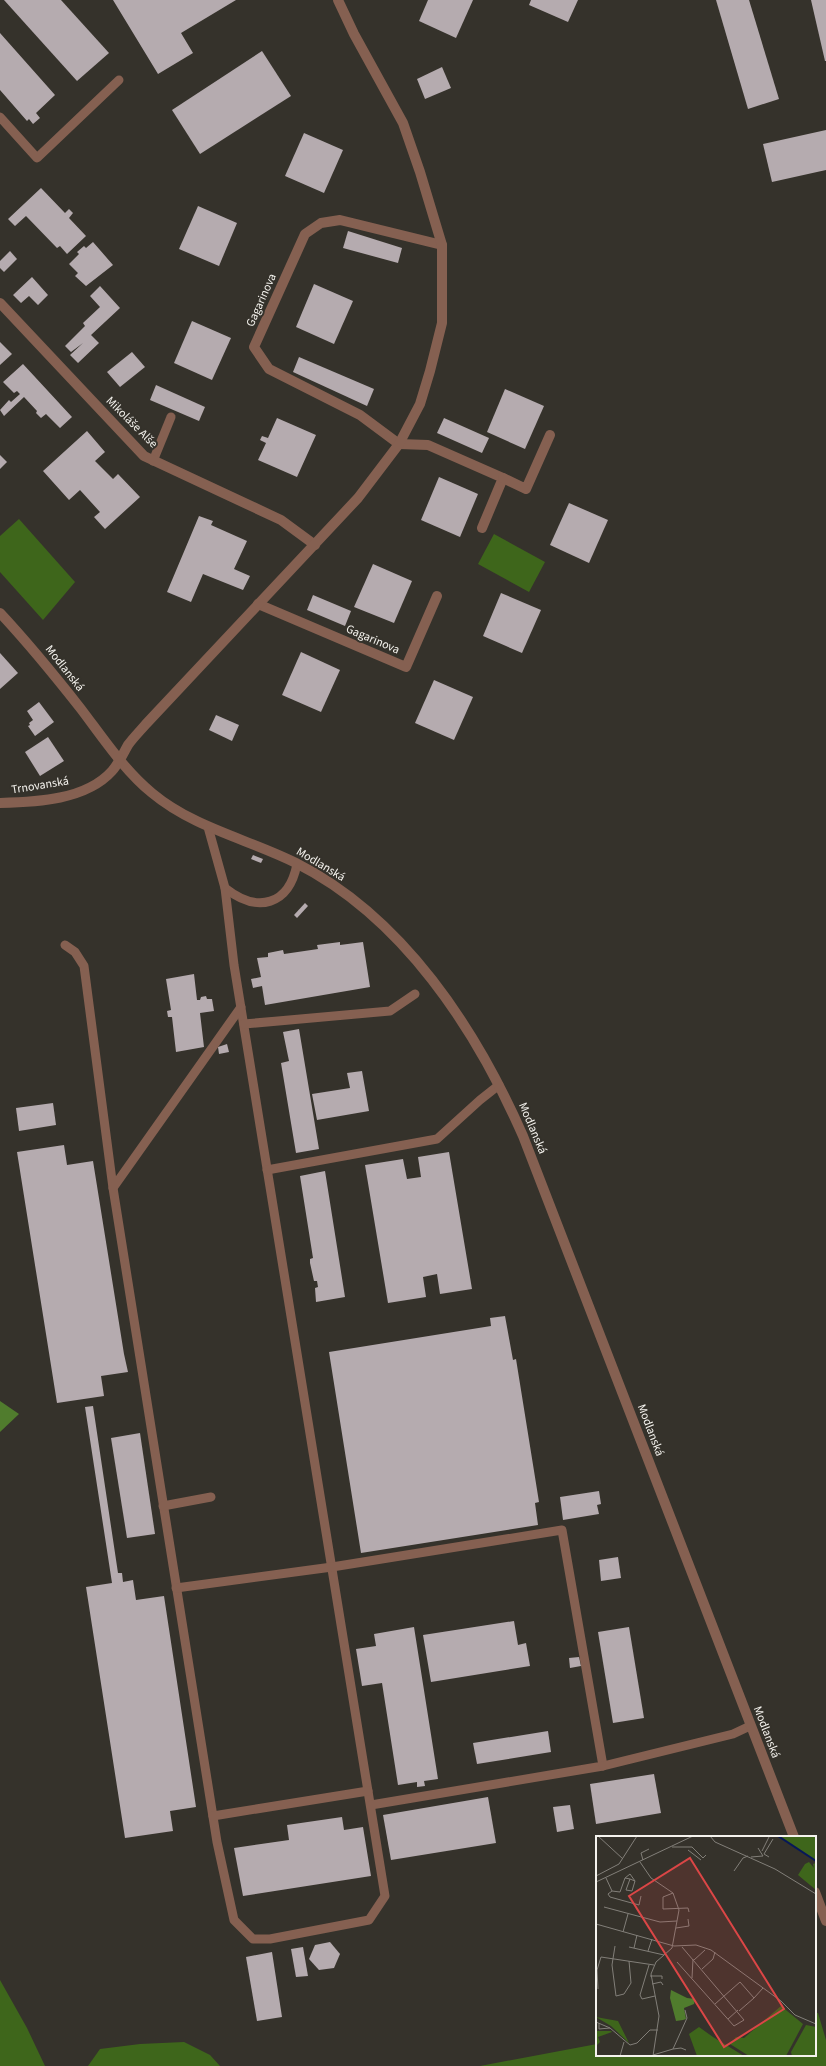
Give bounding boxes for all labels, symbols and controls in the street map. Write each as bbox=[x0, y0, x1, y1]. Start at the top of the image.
street label: Gagarinova bbox=[242, 271, 281, 330]
street label: Mikoláše Alše bbox=[102, 393, 161, 452]
street label: Gagarinova bbox=[343, 621, 402, 658]
street label: Modlanská bbox=[41, 642, 88, 695]
street label: Trnovanská bbox=[10, 773, 70, 798]
street label: Modlanská bbox=[293, 843, 348, 886]
street label: Modlanská bbox=[514, 1100, 551, 1157]
street label: Modlanská bbox=[633, 1402, 668, 1459]
street label: Modlanská bbox=[749, 1704, 784, 1761]
inset map bbox=[596, 1836, 816, 2056]

